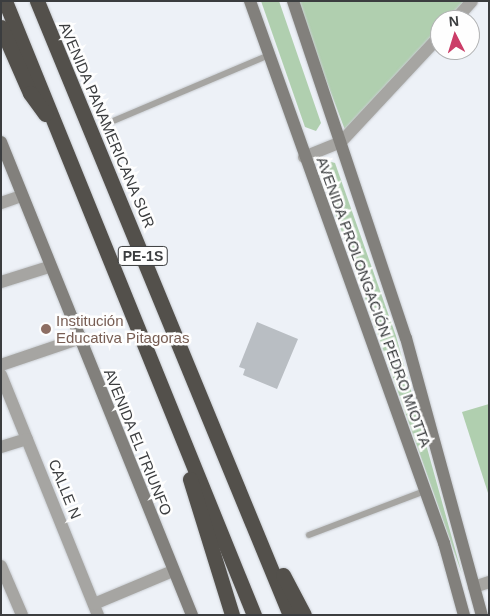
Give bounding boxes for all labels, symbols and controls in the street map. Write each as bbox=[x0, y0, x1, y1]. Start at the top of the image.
north arrow bbox=[430, 10, 480, 60]
text: N bbox=[448, 13, 460, 29]
street label: AVENIDA PANAMERICANA SUR bbox=[55, 19, 159, 231]
street label: AVENIDA PROLONGACIÓN PEDRO MIOTTA bbox=[313, 154, 435, 450]
road number: PE-1S bbox=[117, 245, 169, 268]
place label: Institución Educativa Pitagoras bbox=[56, 311, 189, 346]
marker: Institución Educativa Pitagoras bbox=[40, 323, 52, 335]
street label: AVENIDA EL TRIUNFO bbox=[100, 365, 176, 519]
street label: CALLE N bbox=[45, 457, 85, 521]

